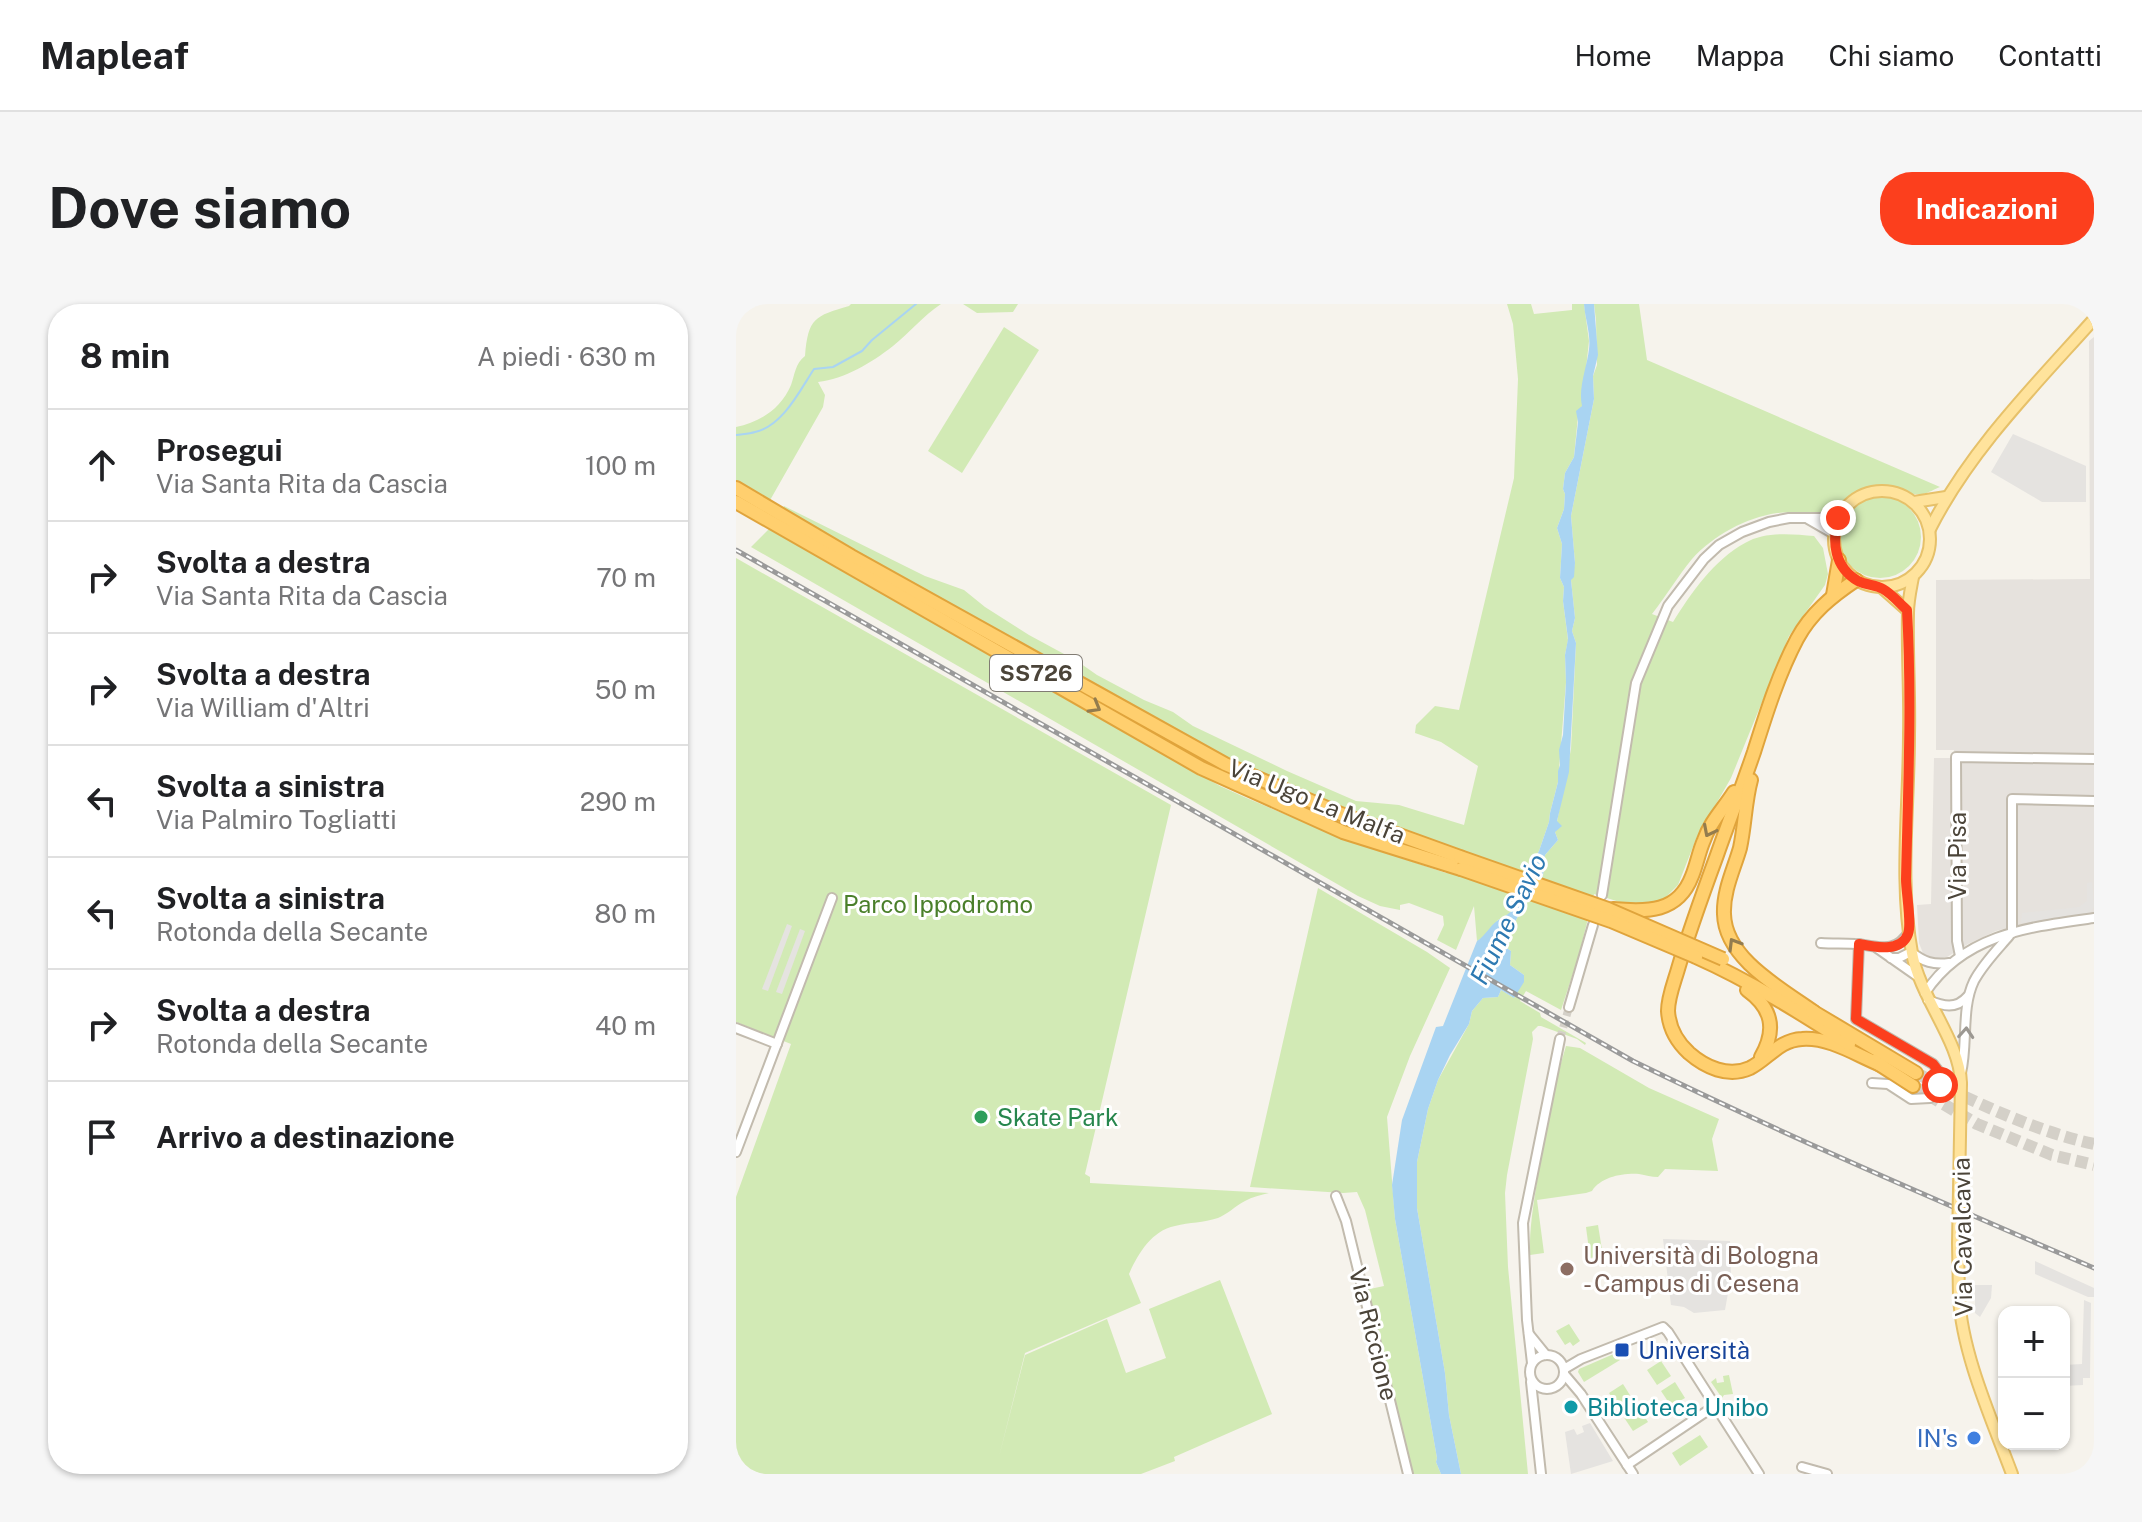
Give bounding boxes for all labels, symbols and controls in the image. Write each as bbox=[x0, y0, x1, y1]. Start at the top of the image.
text: Mapleaf bbox=[40, 33, 189, 78]
text: Home bbox=[1575, 39, 1652, 72]
text: Mappa bbox=[1696, 39, 1785, 72]
text: Chi siamo bbox=[1829, 39, 1954, 72]
text: Contatti bbox=[1998, 39, 2102, 72]
button: Indicazioni bbox=[1880, 172, 2094, 245]
text: Dove siamo bbox=[48, 175, 351, 241]
text: 8 min bbox=[80, 336, 170, 376]
text: A piedi · 630 m bbox=[477, 341, 656, 372]
text: Prosegui bbox=[156, 432, 283, 468]
icon: ahead bbox=[80, 443, 124, 487]
text: 100 m bbox=[585, 450, 656, 481]
text: Via Santa Rita da Cascia bbox=[156, 468, 448, 499]
route end bbox=[1820, 500, 1856, 536]
text: Svolta a destra bbox=[156, 544, 371, 580]
icon: right bbox=[80, 555, 124, 599]
text: 70 m bbox=[596, 562, 656, 593]
text: Via Santa Rita da Cascia bbox=[156, 580, 448, 611]
road number: SS726 bbox=[990, 655, 1082, 691]
text: Svolta a destra bbox=[156, 656, 371, 692]
icon: right bbox=[80, 667, 124, 711]
text: 50 m bbox=[595, 674, 656, 705]
text: Via William d'Altri bbox=[156, 692, 370, 723]
one-way arrow bbox=[1086, 697, 1101, 713]
street label: Via Ugo La Malfa bbox=[1225, 753, 1409, 849]
text: Svolta a sinistra bbox=[156, 768, 385, 804]
icon: left bbox=[80, 779, 124, 823]
text: 290 m bbox=[580, 786, 656, 817]
text: Via Palmiro Togliatti bbox=[156, 804, 397, 835]
street label: Via Pisa bbox=[1943, 812, 1971, 900]
one-way arrow bbox=[1703, 823, 1718, 837]
water label: Fiume Savio bbox=[1463, 849, 1553, 989]
text: Svolta a sinistra bbox=[156, 880, 385, 916]
park label: Parco Ippodromo bbox=[843, 890, 1033, 918]
icon: left bbox=[80, 891, 124, 935]
text: 80 m bbox=[595, 898, 656, 929]
text: Rotonda della Secante bbox=[156, 916, 428, 947]
one-way arrow bbox=[1728, 938, 1744, 953]
text: Svolta a destra bbox=[156, 992, 371, 1028]
icon: right bbox=[80, 1003, 124, 1047]
text: 40 m bbox=[595, 1010, 656, 1041]
one-way arrow bbox=[1957, 1026, 1974, 1039]
text: Rotonda della Secante bbox=[156, 1028, 428, 1059]
route start bbox=[1922, 1067, 1958, 1103]
place label: Skate Park bbox=[997, 1103, 1118, 1131]
marker: Skate Park bbox=[972, 1108, 990, 1126]
icon: arrive bbox=[80, 1115, 124, 1159]
text: Arrivo a destinazione bbox=[156, 1119, 455, 1155]
street label: Via Cavalcavia bbox=[1947, 1157, 1977, 1317]
place label: Università di Bologna - Campus di Cesena bbox=[1583, 1241, 1819, 1297]
marker: Università di Bologna - Campus di Cesena bbox=[1558, 1260, 1576, 1278]
street label: Via Riccione bbox=[1344, 1265, 1404, 1403]
map controls bbox=[1998, 1306, 2070, 1450]
button: + bbox=[1998, 1306, 2070, 1378]
place label: Università bbox=[1638, 1336, 1750, 1364]
marker: Università bbox=[1613, 1341, 1631, 1359]
button: − bbox=[1998, 1378, 2070, 1450]
place label: Biblioteca Unibo bbox=[1587, 1393, 1769, 1421]
marker: Biblioteca Unibo bbox=[1562, 1398, 1580, 1416]
place label: IN's bbox=[1917, 1424, 1958, 1452]
marker: IN's bbox=[1965, 1429, 1983, 1447]

